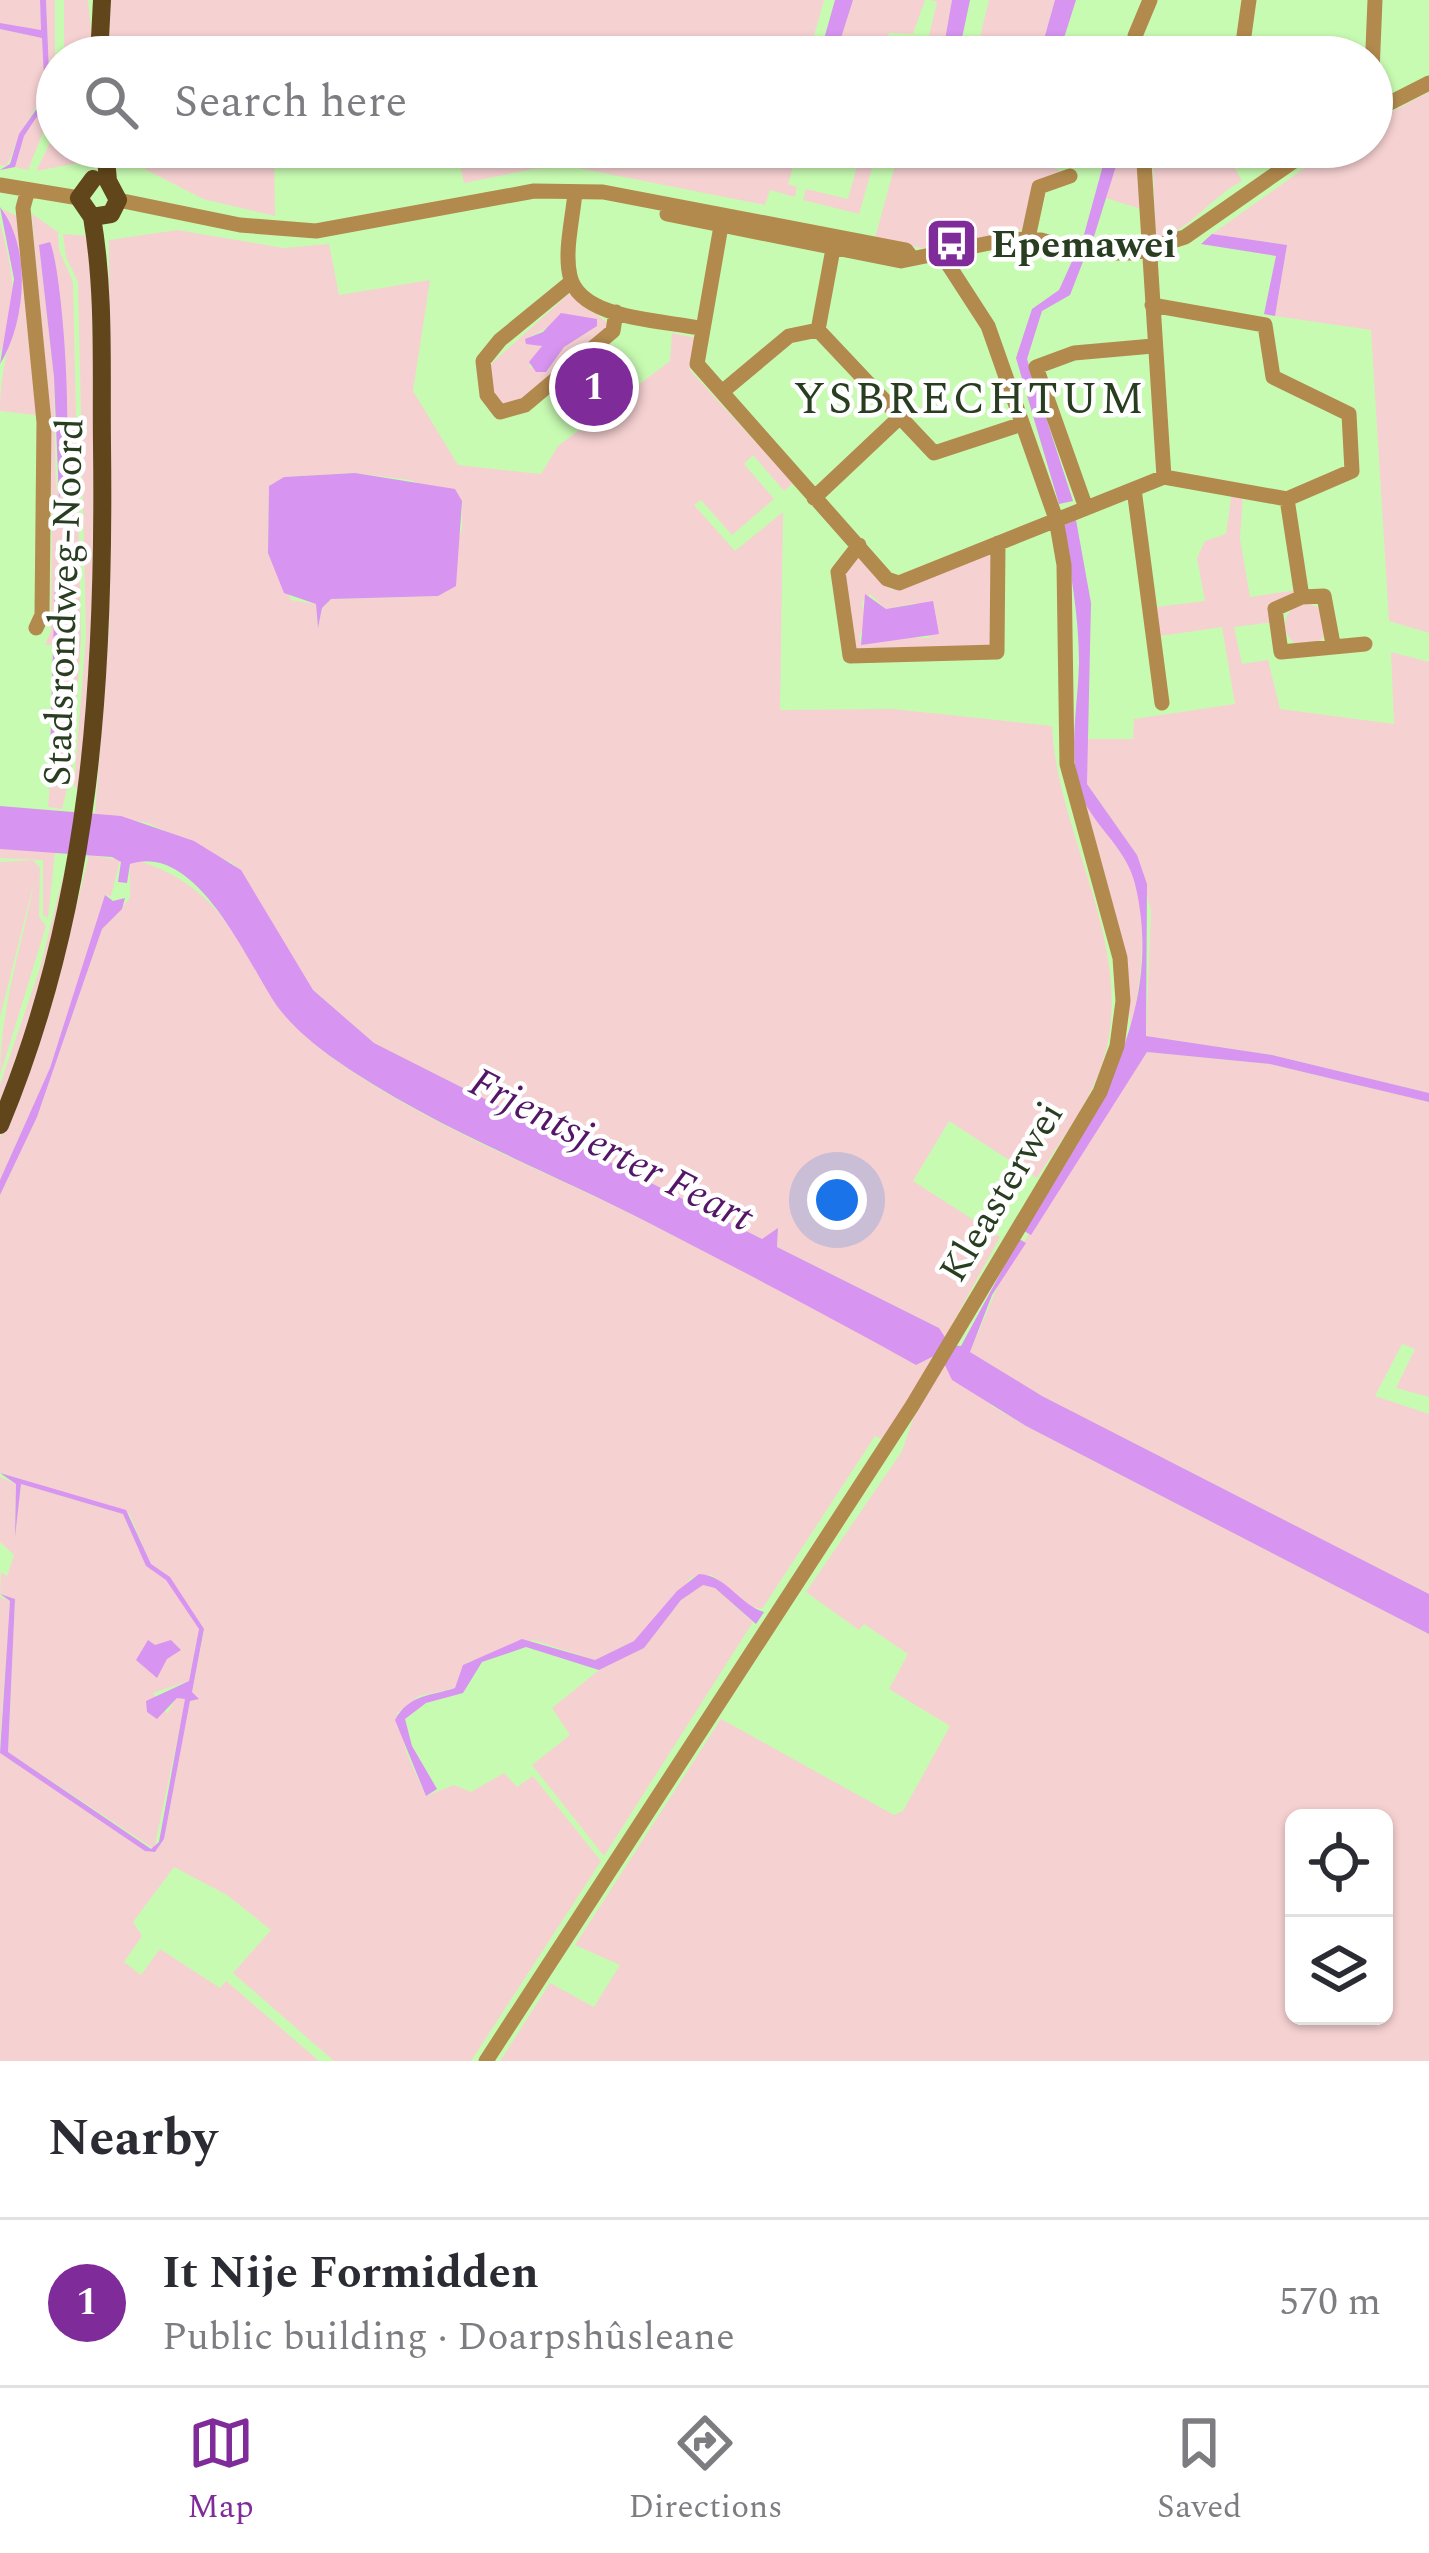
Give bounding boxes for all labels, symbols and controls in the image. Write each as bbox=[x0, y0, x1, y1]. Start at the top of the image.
search box bbox=[36, 36, 1393, 168]
text: Search here bbox=[174, 68, 407, 137]
icon: search bbox=[78, 69, 144, 135]
bus stop icon: Epemawei bbox=[924, 215, 980, 271]
place label: Epemawei bbox=[991, 216, 1176, 275]
pin: 1 bbox=[555, 342, 633, 432]
district label: YSBRECHTUM bbox=[793, 365, 1147, 434]
street label: Stadsrondweg-Noord bbox=[29, 417, 100, 787]
water label: Frjentsjerter Feart bbox=[458, 1051, 765, 1249]
street label: Kleasterwei bbox=[925, 1091, 1079, 1294]
your location bbox=[807, 1170, 867, 1230]
map controls bbox=[1285, 1809, 1393, 2025]
button: locate bbox=[1285, 1809, 1393, 1917]
button: layers bbox=[1285, 1917, 1393, 2025]
text: Nearby bbox=[48, 2100, 217, 2178]
text: It Nije Formidden bbox=[162, 2239, 539, 2308]
text: 1 bbox=[76, 2273, 98, 2332]
text: 570 m bbox=[1279, 2273, 1381, 2332]
text: Public building · Doarpshûsleane bbox=[162, 2308, 735, 2367]
tab: Map bbox=[187, 2410, 254, 2532]
tab: Directions bbox=[628, 2410, 782, 2532]
tab: Saved bbox=[1157, 2410, 1242, 2532]

